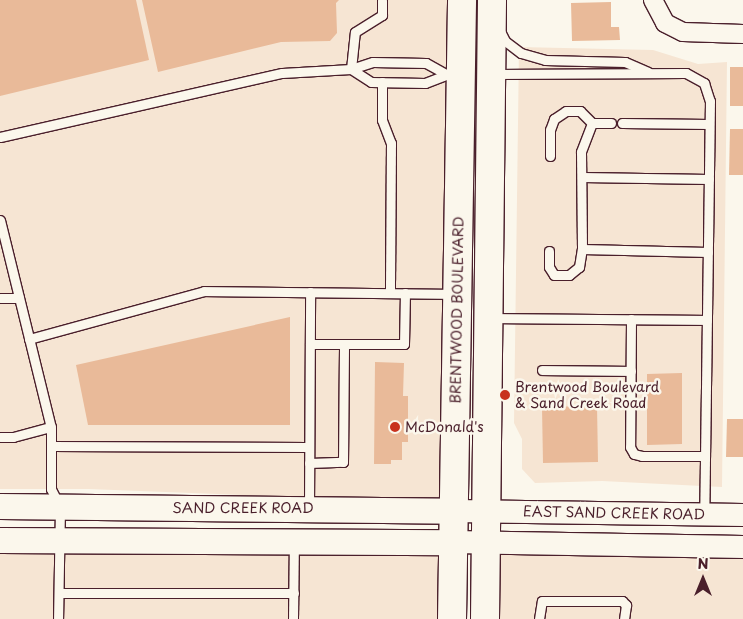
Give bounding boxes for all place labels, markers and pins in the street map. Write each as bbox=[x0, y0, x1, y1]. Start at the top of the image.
place label: Brentwood Boulevard & Sand Creek Road bbox=[515, 379, 659, 412]
marker: Brentwood Boulevard & Sand Creek Road bbox=[499, 389, 511, 401]
place label: McDonald's bbox=[405, 419, 484, 435]
marker: McDonald's bbox=[389, 421, 401, 433]

